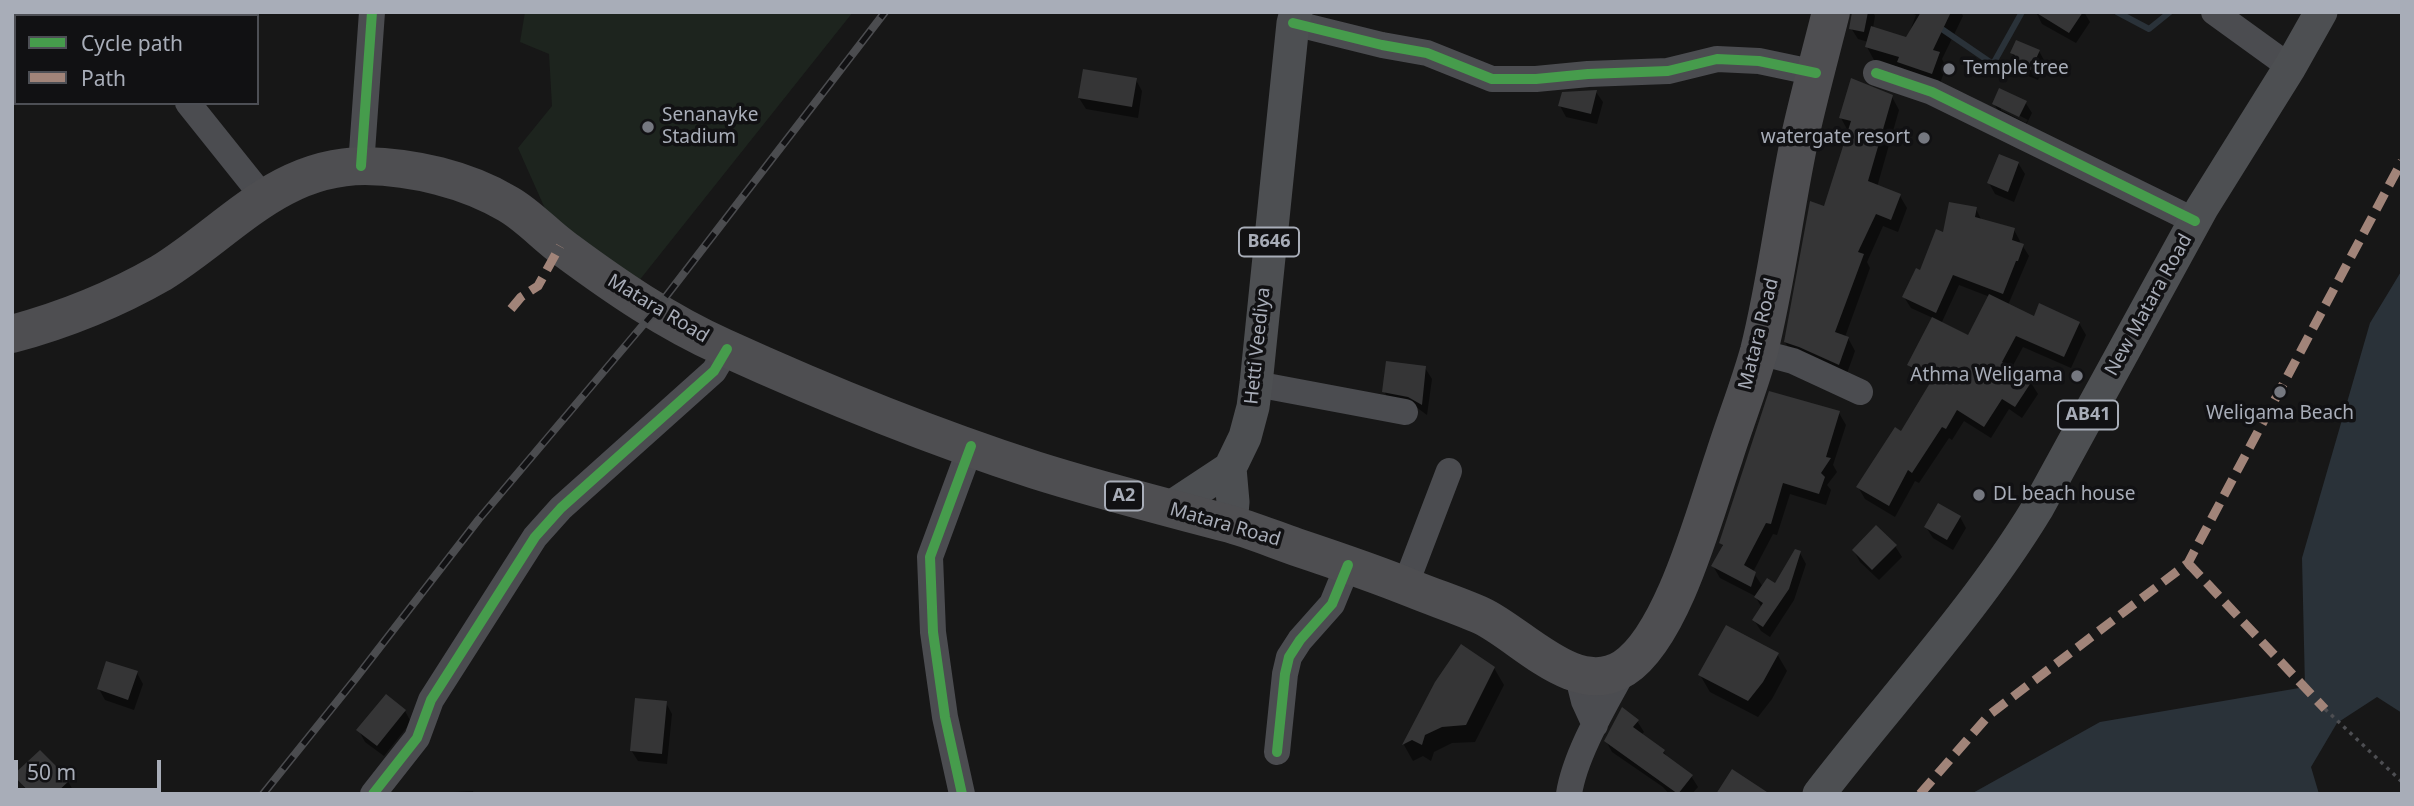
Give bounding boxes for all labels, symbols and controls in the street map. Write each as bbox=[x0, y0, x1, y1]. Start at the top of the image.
legend bbox=[14, 14, 259, 105]
text: Cycle path bbox=[81, 29, 183, 57]
place label: Temple tree bbox=[1963, 58, 2069, 80]
marker: Temple tree bbox=[1941, 61, 1957, 77]
text: Path bbox=[81, 64, 126, 92]
place label: Senanayke Stadium bbox=[662, 105, 759, 149]
marker: Senanayke Stadium bbox=[640, 119, 656, 135]
place label: watergate resort bbox=[1761, 127, 1910, 149]
marker: watergate resort bbox=[1916, 130, 1932, 146]
road number: B646 bbox=[1239, 228, 1299, 256]
street label: New Matara Road bbox=[2101, 230, 2197, 380]
street label: Matara Road bbox=[603, 270, 713, 348]
street label: Matara Road bbox=[1734, 276, 1784, 392]
street label: Hetti Veediya bbox=[1241, 286, 1275, 406]
place label: Athma Weligama bbox=[1910, 365, 2063, 387]
marker: Athma Weligama bbox=[2069, 368, 2085, 384]
marker: Weligama Beach bbox=[2272, 384, 2288, 400]
road number: AB41 bbox=[2058, 400, 2118, 430]
place label: Weligama Beach bbox=[2206, 403, 2354, 425]
road number: A2 bbox=[1105, 482, 1143, 510]
place label: DL beach house bbox=[1993, 484, 2135, 506]
marker: DL beach house bbox=[1971, 487, 1987, 503]
street label: Matara Road bbox=[1167, 498, 1283, 552]
scale bar bbox=[18, 746, 164, 790]
text: 50 m bbox=[27, 758, 76, 786]

